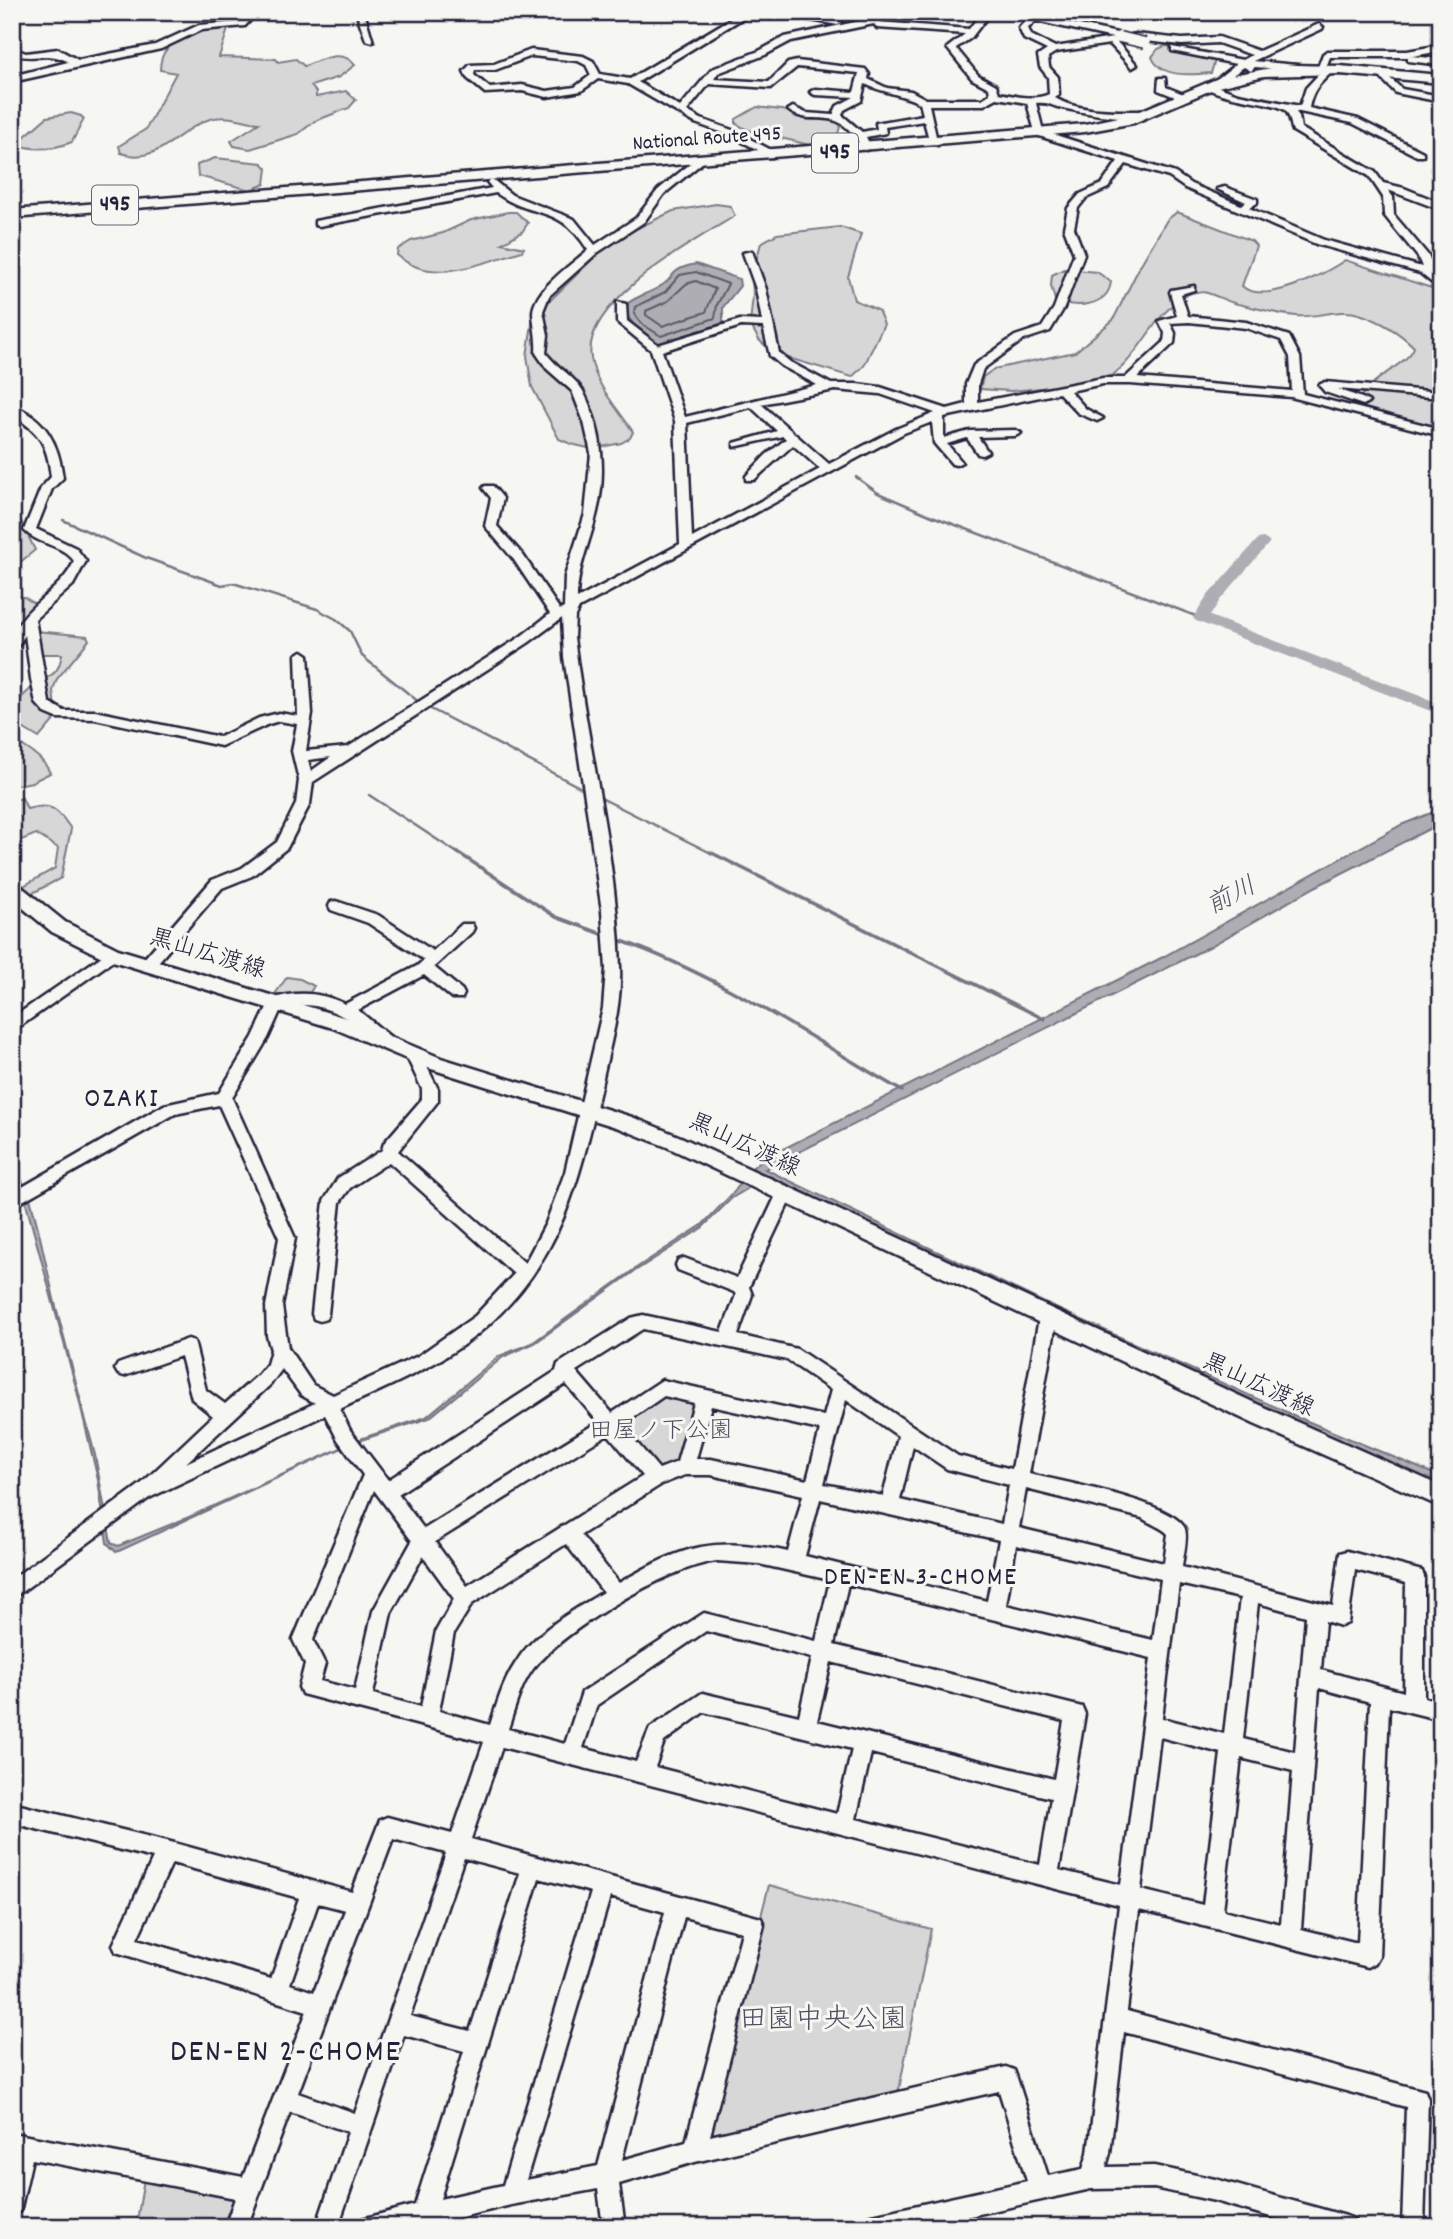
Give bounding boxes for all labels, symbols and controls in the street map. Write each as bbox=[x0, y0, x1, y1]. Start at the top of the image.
street label: National Route 495 bbox=[632, 120, 782, 160]
road number: 495 bbox=[812, 134, 858, 172]
road number: 495 bbox=[92, 186, 138, 224]
water label: 前川 bbox=[1200, 869, 1264, 925]
street label: 黒山広渡線 bbox=[145, 921, 269, 989]
district label: OZAKI bbox=[84, 1081, 160, 1121]
street label: 黒山広渡線 bbox=[682, 1105, 806, 1187]
street label: 黒山広渡線 bbox=[1196, 1345, 1320, 1427]
park label: 田屋ノ下公園 bbox=[589, 1415, 733, 1449]
district label: DEN-EN 3-CHOME bbox=[824, 1560, 1018, 1597]
park label: 田園中央公園 bbox=[739, 2002, 907, 2042]
district label: DEN-EN 2-CHOME bbox=[170, 2031, 402, 2077]

